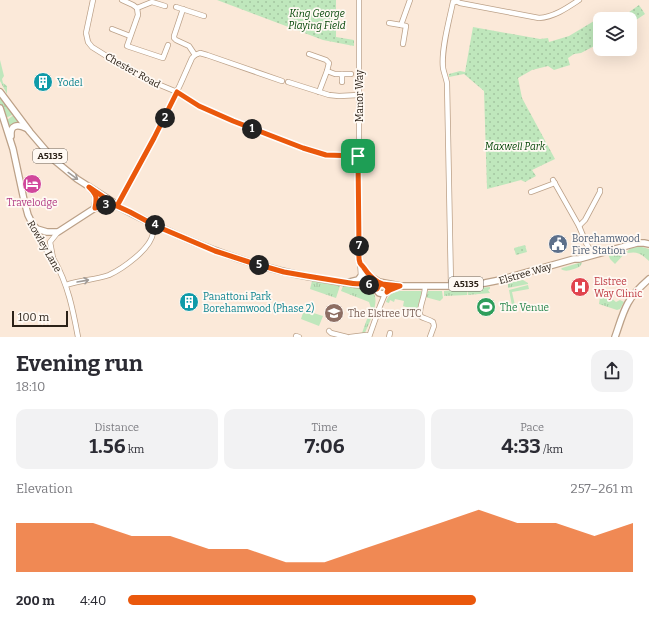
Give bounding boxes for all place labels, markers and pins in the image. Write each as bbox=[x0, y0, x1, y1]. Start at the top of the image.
building icon: Yodel bbox=[32, 71, 54, 93]
place label: Yodel bbox=[57, 77, 83, 89]
pin: 2 bbox=[155, 108, 175, 128]
pin: 1 bbox=[242, 119, 262, 139]
pin bbox=[341, 139, 375, 173]
hotel icon: Travelodge bbox=[21, 173, 43, 195]
pin: 3 bbox=[96, 195, 116, 215]
place label: Travelodge bbox=[7, 197, 57, 209]
pin: 4 bbox=[145, 215, 165, 235]
public building icon: Borehamwood Fire Station bbox=[547, 233, 569, 255]
place label: Borehamwood Fire Station bbox=[572, 233, 640, 257]
pin: 7 bbox=[349, 236, 369, 256]
pin: 5 bbox=[249, 255, 269, 275]
pin: 6 bbox=[359, 275, 379, 295]
hospital icon: Elstree Way Clinic bbox=[569, 276, 591, 298]
place label: Elstree Way Clinic bbox=[594, 276, 642, 300]
building icon: Panattoni Park Borehamwood (Phase 2) bbox=[178, 291, 200, 313]
place label: Panattoni Park Borehamwood (Phase 2) bbox=[203, 291, 314, 315]
sports icon: The Venue bbox=[475, 296, 497, 318]
school or university icon: The Elstree UTC bbox=[323, 302, 345, 324]
place label: The Venue bbox=[500, 302, 549, 314]
place label: The Elstree UTC bbox=[348, 308, 422, 320]

